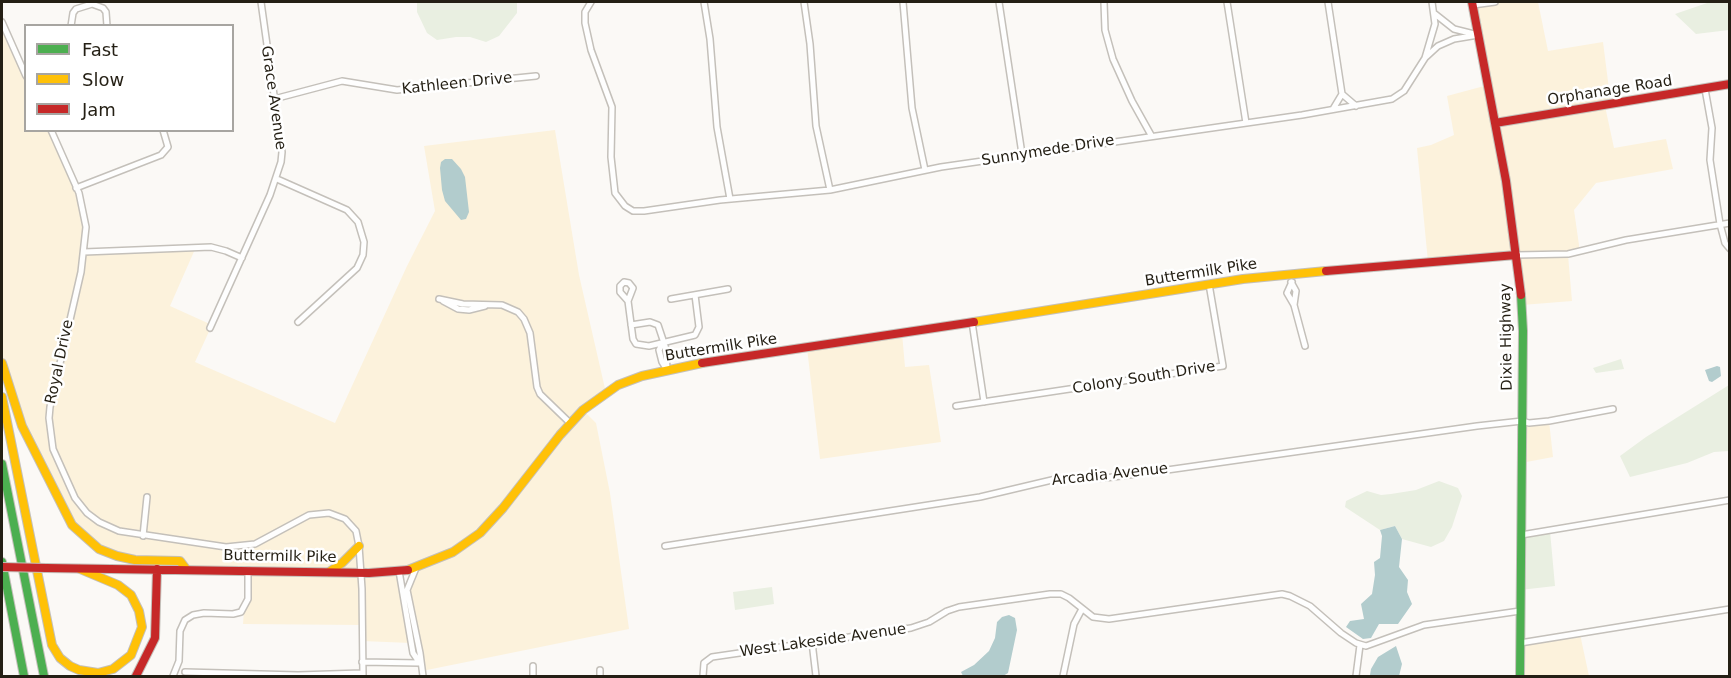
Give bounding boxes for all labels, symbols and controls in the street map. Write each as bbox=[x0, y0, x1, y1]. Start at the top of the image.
legend bbox=[24, 24, 234, 132]
text: Fast bbox=[82, 39, 118, 60]
street label: Grace Avenue bbox=[257, 45, 289, 151]
text: Slow bbox=[82, 69, 124, 90]
street label: Kathleen Drive bbox=[401, 69, 513, 99]
street label: Orphanage Road bbox=[1546, 72, 1674, 110]
text: Jam bbox=[82, 99, 116, 120]
street label: Sunnymede Drive bbox=[980, 132, 1116, 170]
street label: Buttermilk Pike bbox=[1144, 255, 1258, 291]
street label: Dixie Highway bbox=[1497, 283, 1517, 391]
street label: Royal Drive bbox=[42, 318, 78, 406]
street label: Buttermilk Pike bbox=[664, 330, 778, 366]
street label: Colony South Drive bbox=[1071, 358, 1217, 398]
street label: Arcadia Avenue bbox=[1051, 460, 1169, 490]
street label: Buttermilk Pike bbox=[223, 547, 337, 567]
street label: West Lakeside Avenue bbox=[739, 620, 907, 662]

